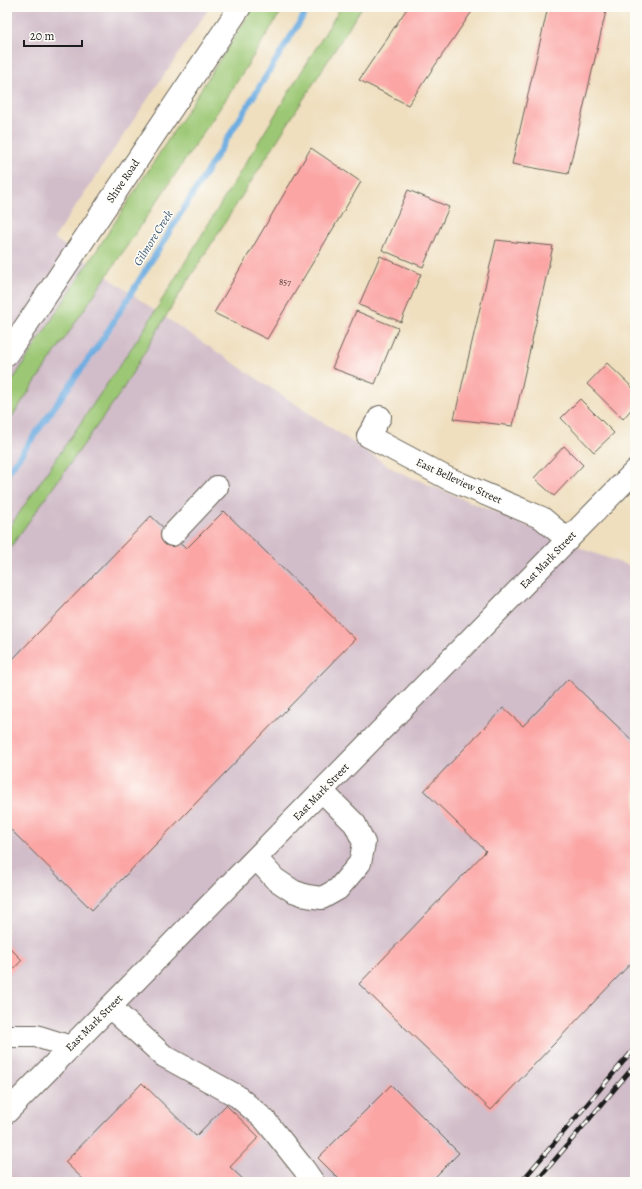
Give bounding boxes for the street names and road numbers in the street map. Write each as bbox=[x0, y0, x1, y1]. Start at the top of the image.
street label: Shive Road bbox=[103, 156, 143, 206]
street label: East Belleview Street bbox=[414, 455, 505, 508]
street label: East Mark Street bbox=[517, 528, 580, 592]
street label: East Mark Street bbox=[290, 760, 353, 824]
street label: East Mark Street bbox=[62, 991, 126, 1055]

